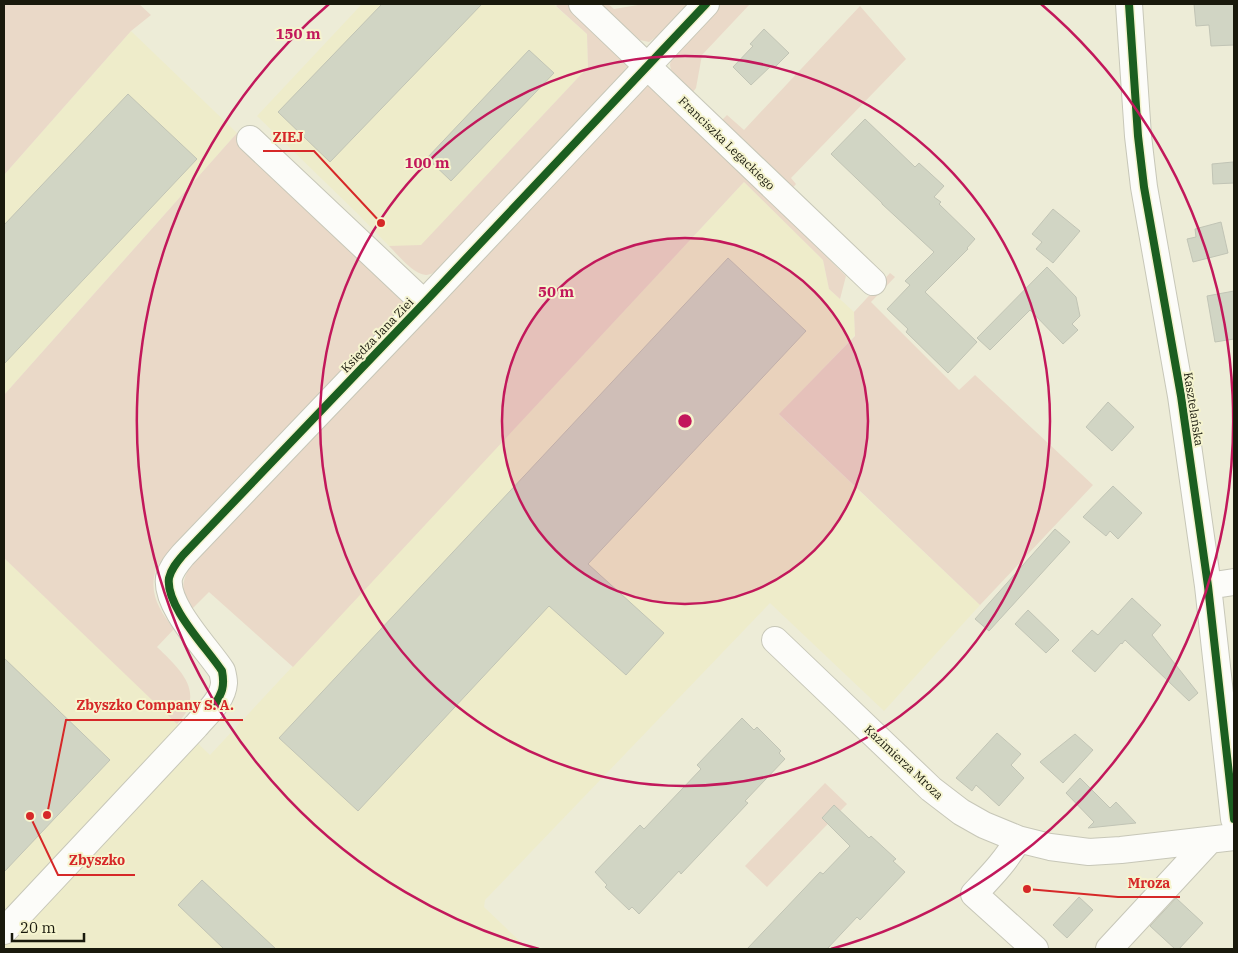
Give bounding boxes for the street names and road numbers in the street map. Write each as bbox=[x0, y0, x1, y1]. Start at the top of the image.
street label: Franciszka Legackiego bbox=[676, 93, 778, 193]
street label: Księdza Jana Ziei bbox=[338, 294, 417, 375]
street label: Kasztelańska bbox=[1181, 371, 1207, 447]
street label: Kazimierza Mroza bbox=[862, 722, 947, 803]

